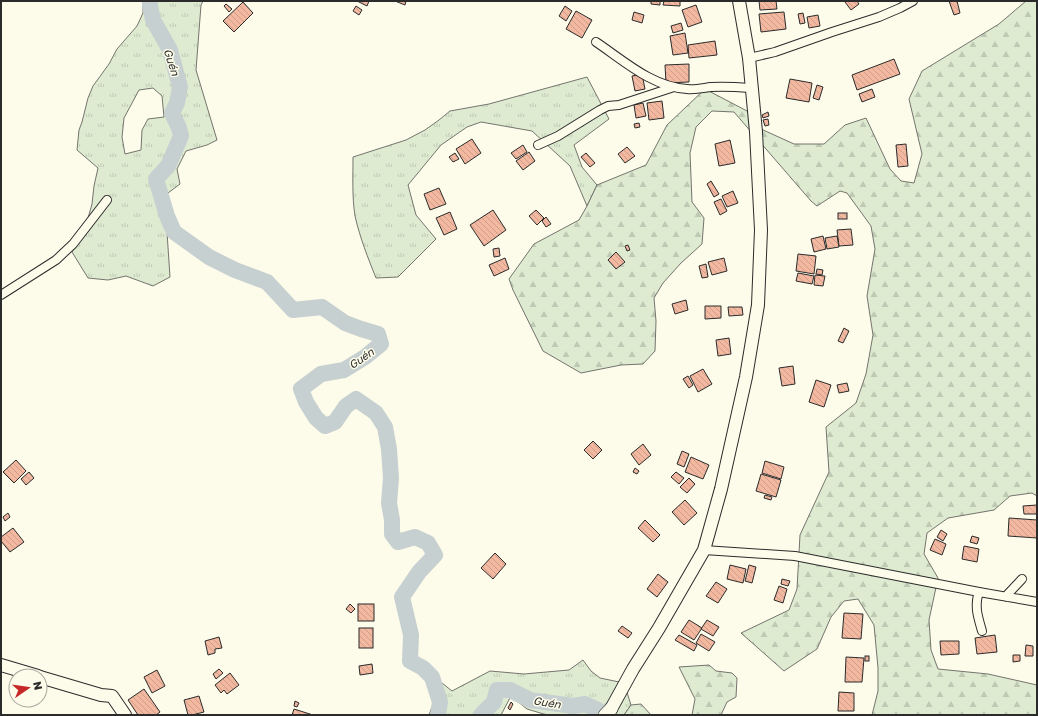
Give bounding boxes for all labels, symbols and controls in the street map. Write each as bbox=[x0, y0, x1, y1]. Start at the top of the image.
water label: Guén bbox=[162, 47, 183, 78]
water label: Guén bbox=[346, 344, 377, 371]
north arrow bbox=[8, 668, 48, 708]
text: N bbox=[31, 680, 46, 691]
water label: Guén bbox=[532, 693, 563, 711]

